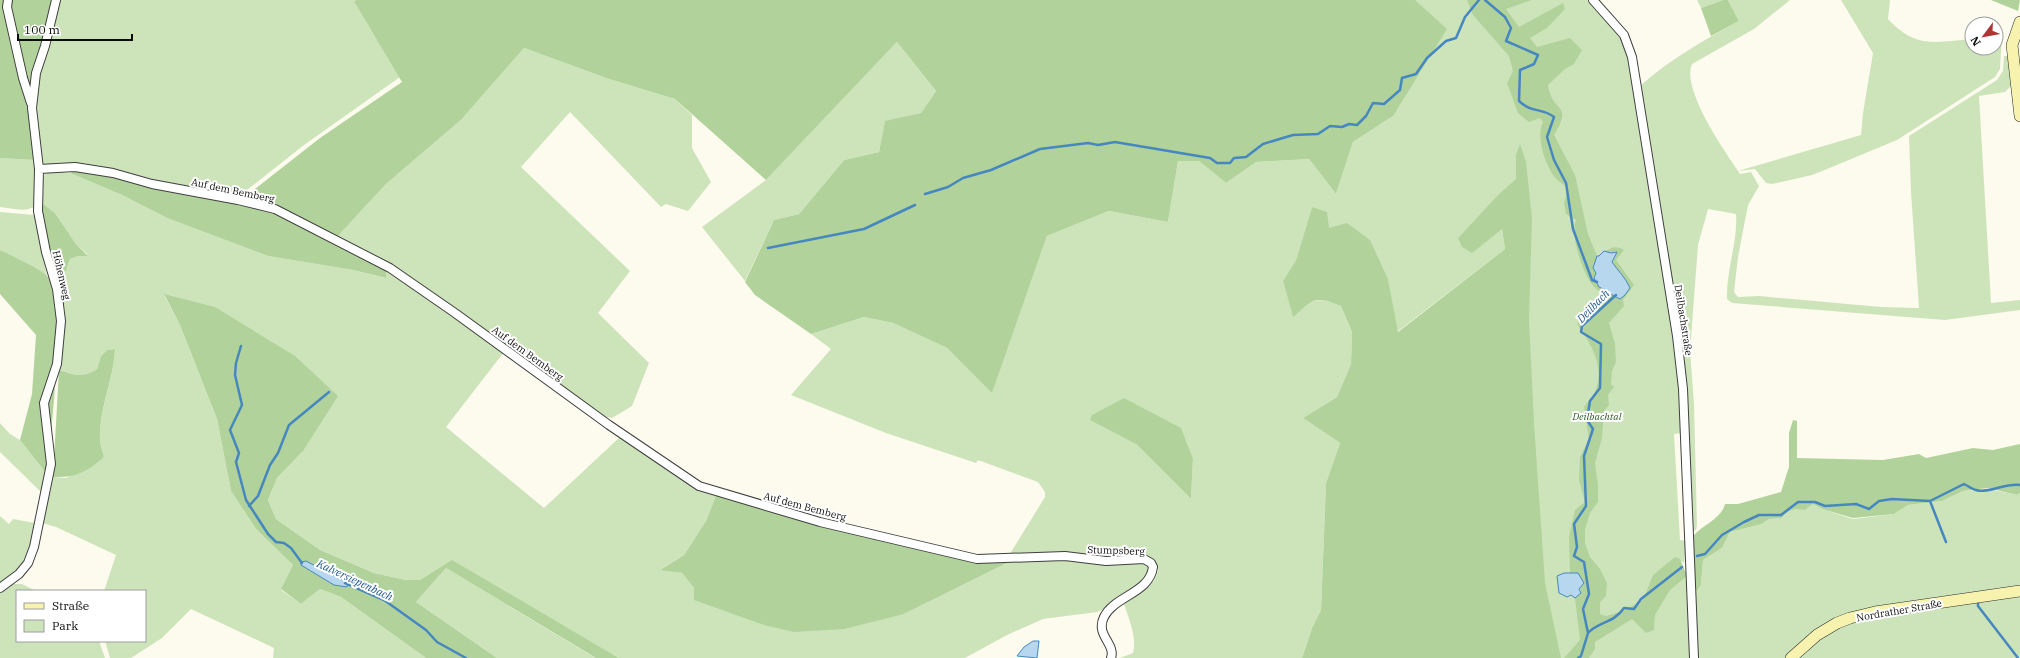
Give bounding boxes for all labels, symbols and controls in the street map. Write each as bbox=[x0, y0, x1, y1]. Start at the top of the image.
scale bar bbox=[18, 16, 132, 42]
north arrow bbox=[1964, 16, 2004, 56]
text: 100 m bbox=[24, 22, 60, 37]
text: N bbox=[1967, 34, 1984, 49]
street label: Auf dem Bemberg bbox=[190, 175, 276, 206]
street label: Höhenweg bbox=[50, 249, 74, 301]
street label: Deilbachstraße bbox=[1671, 284, 1696, 356]
water label: Deilbach bbox=[1573, 286, 1612, 326]
street label: Auf dem Bemberg bbox=[490, 323, 566, 384]
park label: Deilbachtal bbox=[1571, 410, 1622, 423]
street label: Auf dem Bemberg bbox=[762, 489, 848, 524]
street label: Stumpsberg bbox=[1087, 543, 1145, 558]
water label: Kalversiepenbach bbox=[314, 556, 395, 604]
legend bbox=[16, 590, 146, 642]
street label: Nordrather Straße bbox=[1855, 597, 1943, 624]
text: Straße bbox=[52, 598, 89, 613]
text: Park bbox=[52, 618, 78, 633]

